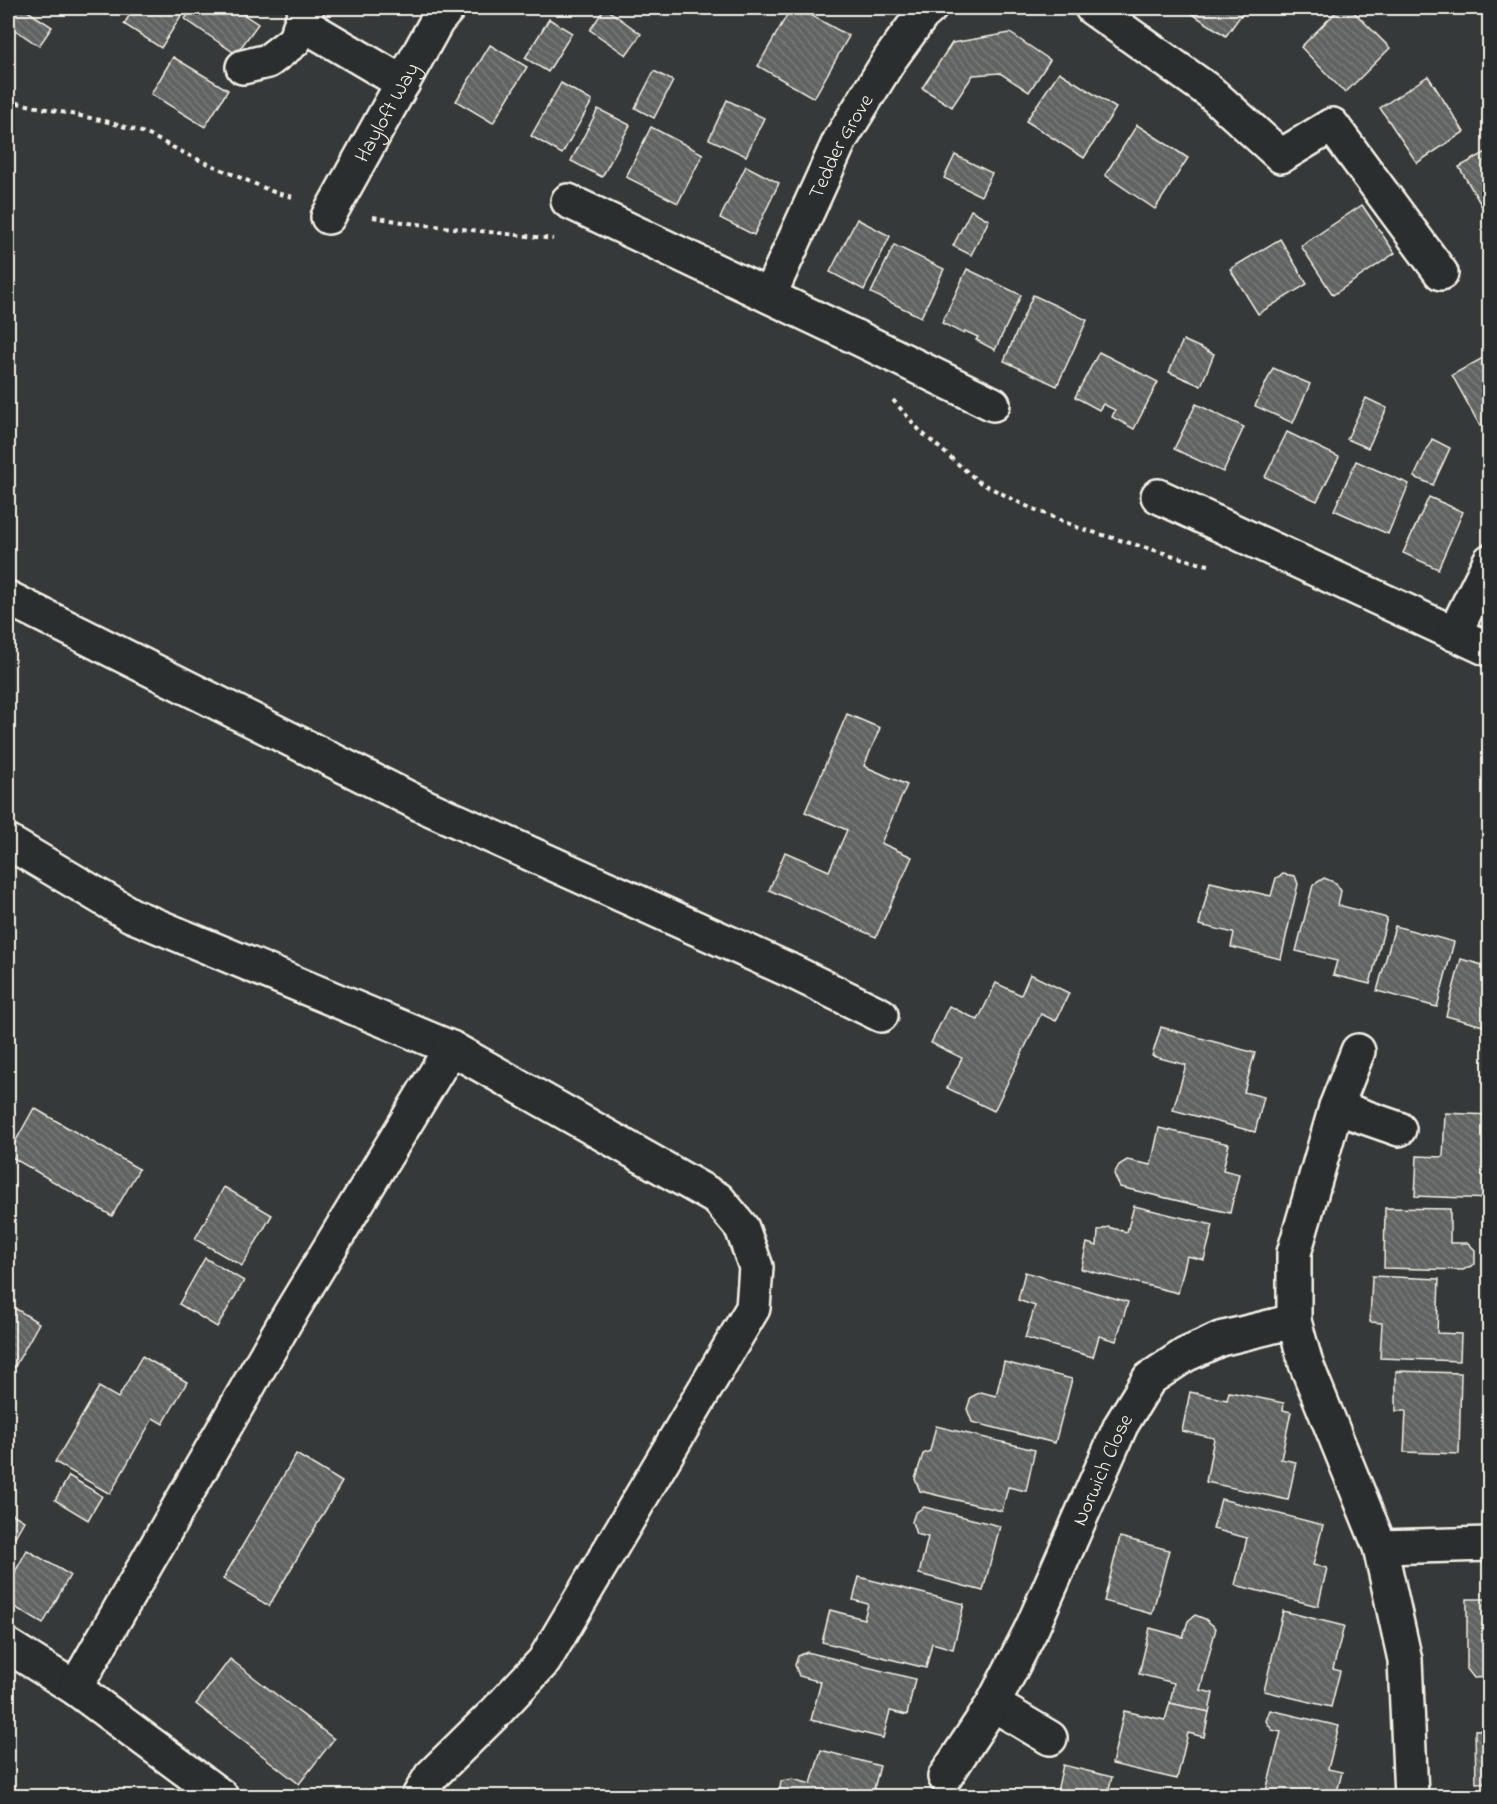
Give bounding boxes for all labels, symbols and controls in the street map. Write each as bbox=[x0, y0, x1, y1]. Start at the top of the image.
street label: Hayloft Way bbox=[348, 58, 430, 169]
street label: Tedder Grove bbox=[802, 88, 882, 204]
street label: Norwich Close bbox=[1066, 1408, 1142, 1531]

